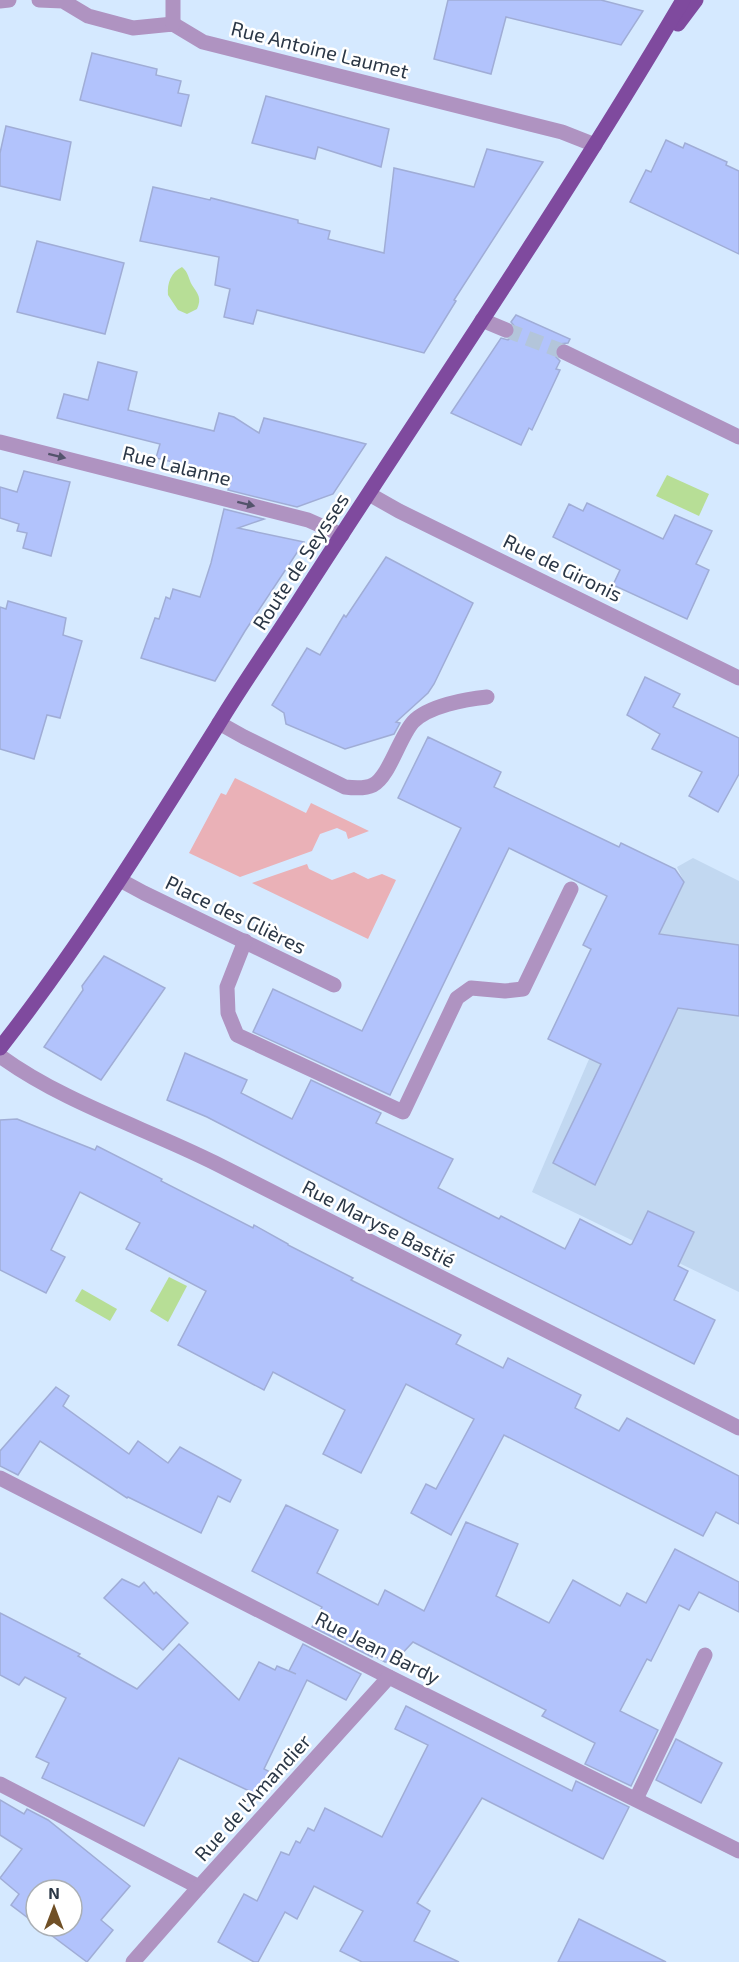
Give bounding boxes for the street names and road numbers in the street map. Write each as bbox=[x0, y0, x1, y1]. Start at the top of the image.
street label: Rue Antoine Laumet bbox=[229, 15, 411, 83]
street label: Rue Lalanne bbox=[120, 440, 234, 490]
street label: Route de Seysses bbox=[247, 488, 353, 634]
street label: Rue de Gironis bbox=[500, 528, 626, 606]
street label: Place des Glières bbox=[162, 870, 310, 958]
street label: Rue Maryse Bastié bbox=[299, 1174, 459, 1272]
street label: Rue Jean Bardy bbox=[312, 1605, 445, 1689]
street label: Rue de l'Amandier bbox=[189, 1729, 315, 1865]

